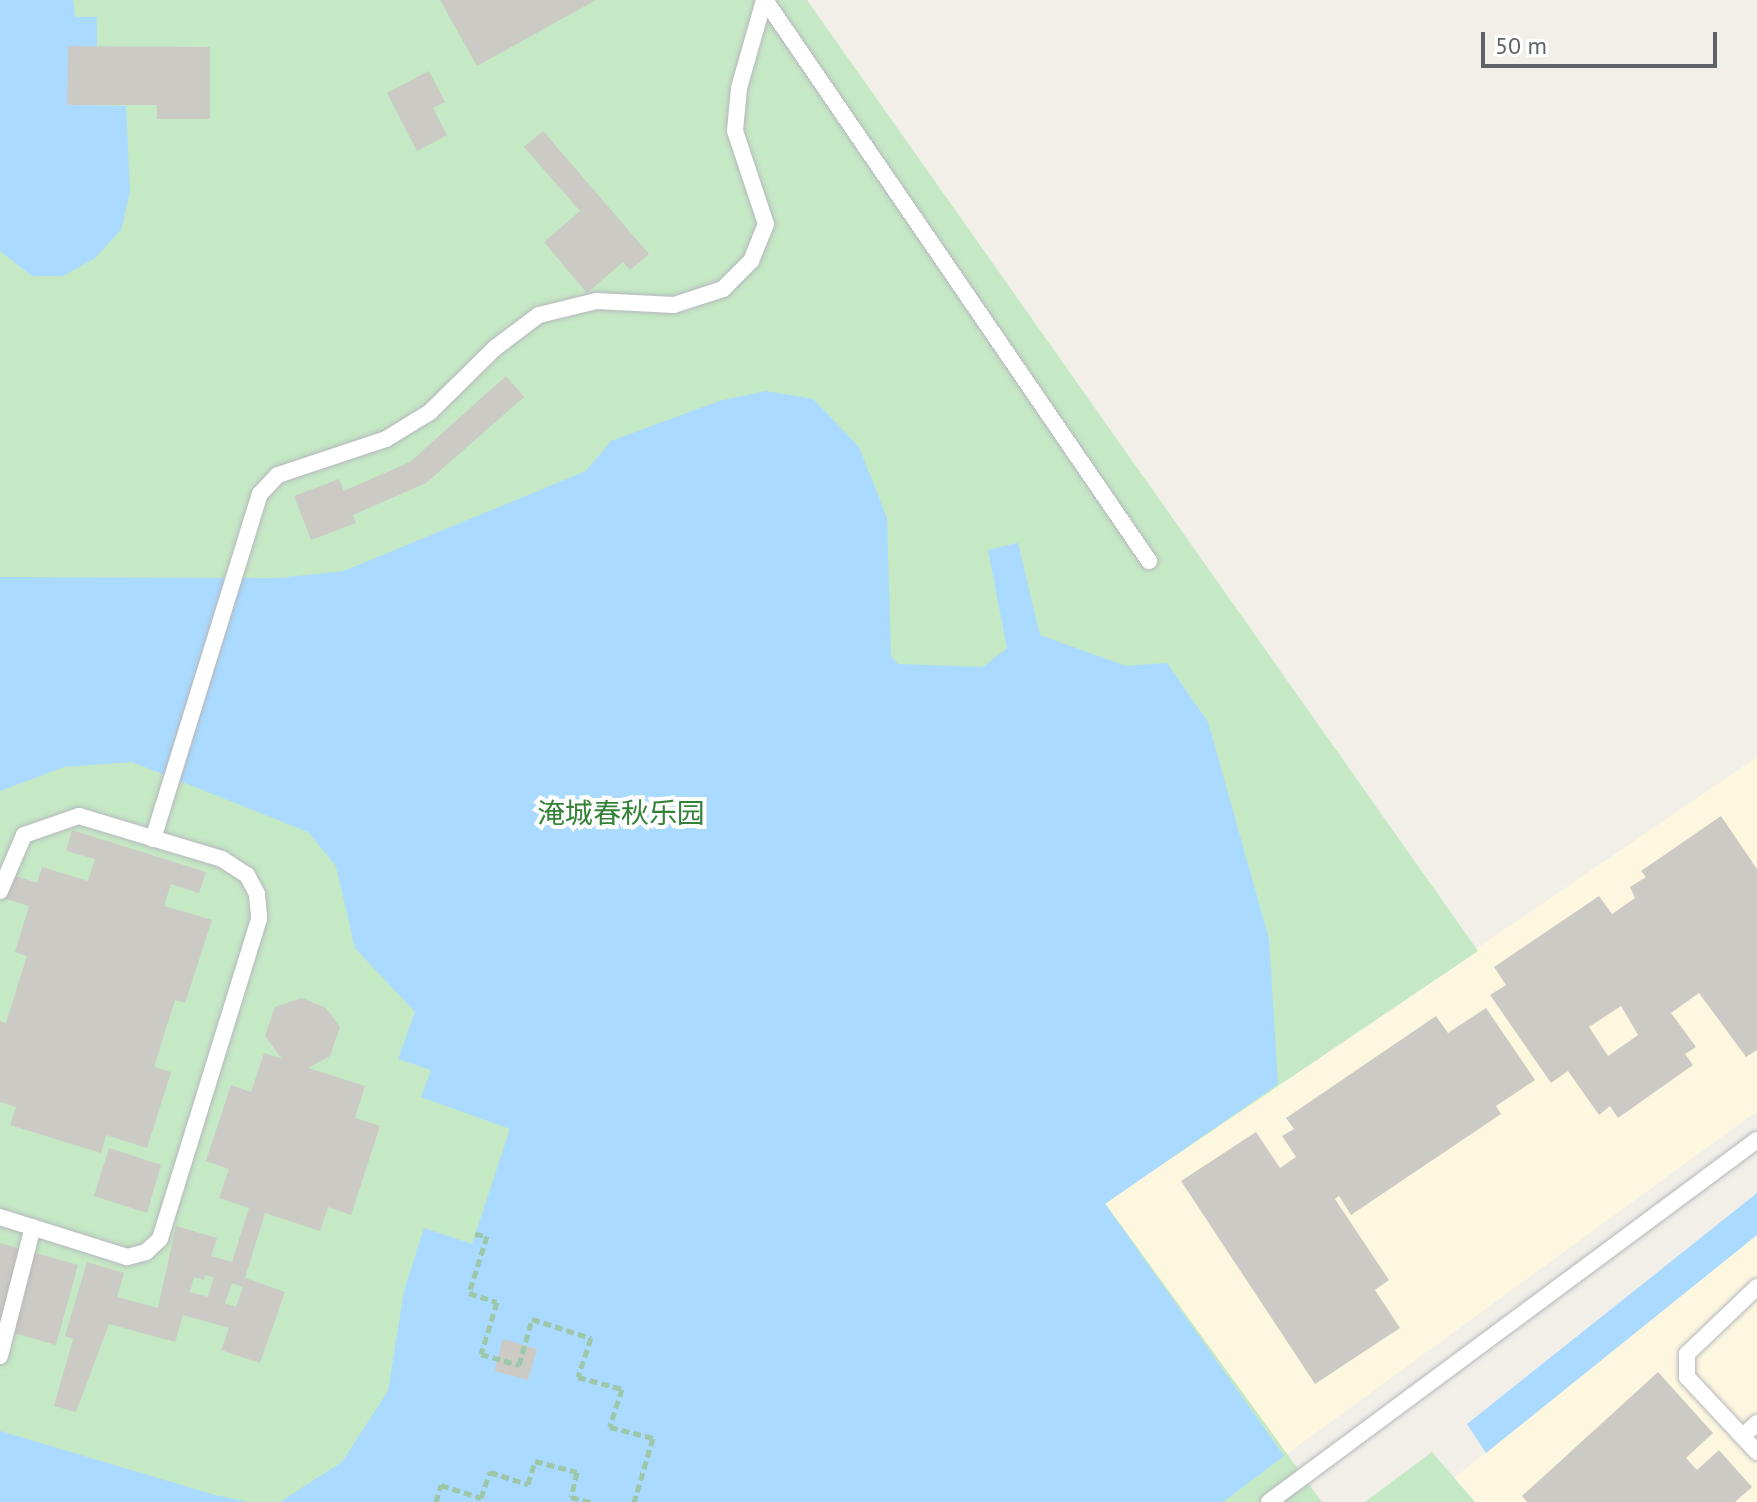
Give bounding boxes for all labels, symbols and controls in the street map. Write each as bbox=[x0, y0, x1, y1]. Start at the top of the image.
scale bar bbox=[1485, 16, 1721, 66]
text: 50 m bbox=[1495, 30, 1547, 61]
park label: 淹城春秋乐园 bbox=[537, 796, 705, 830]

